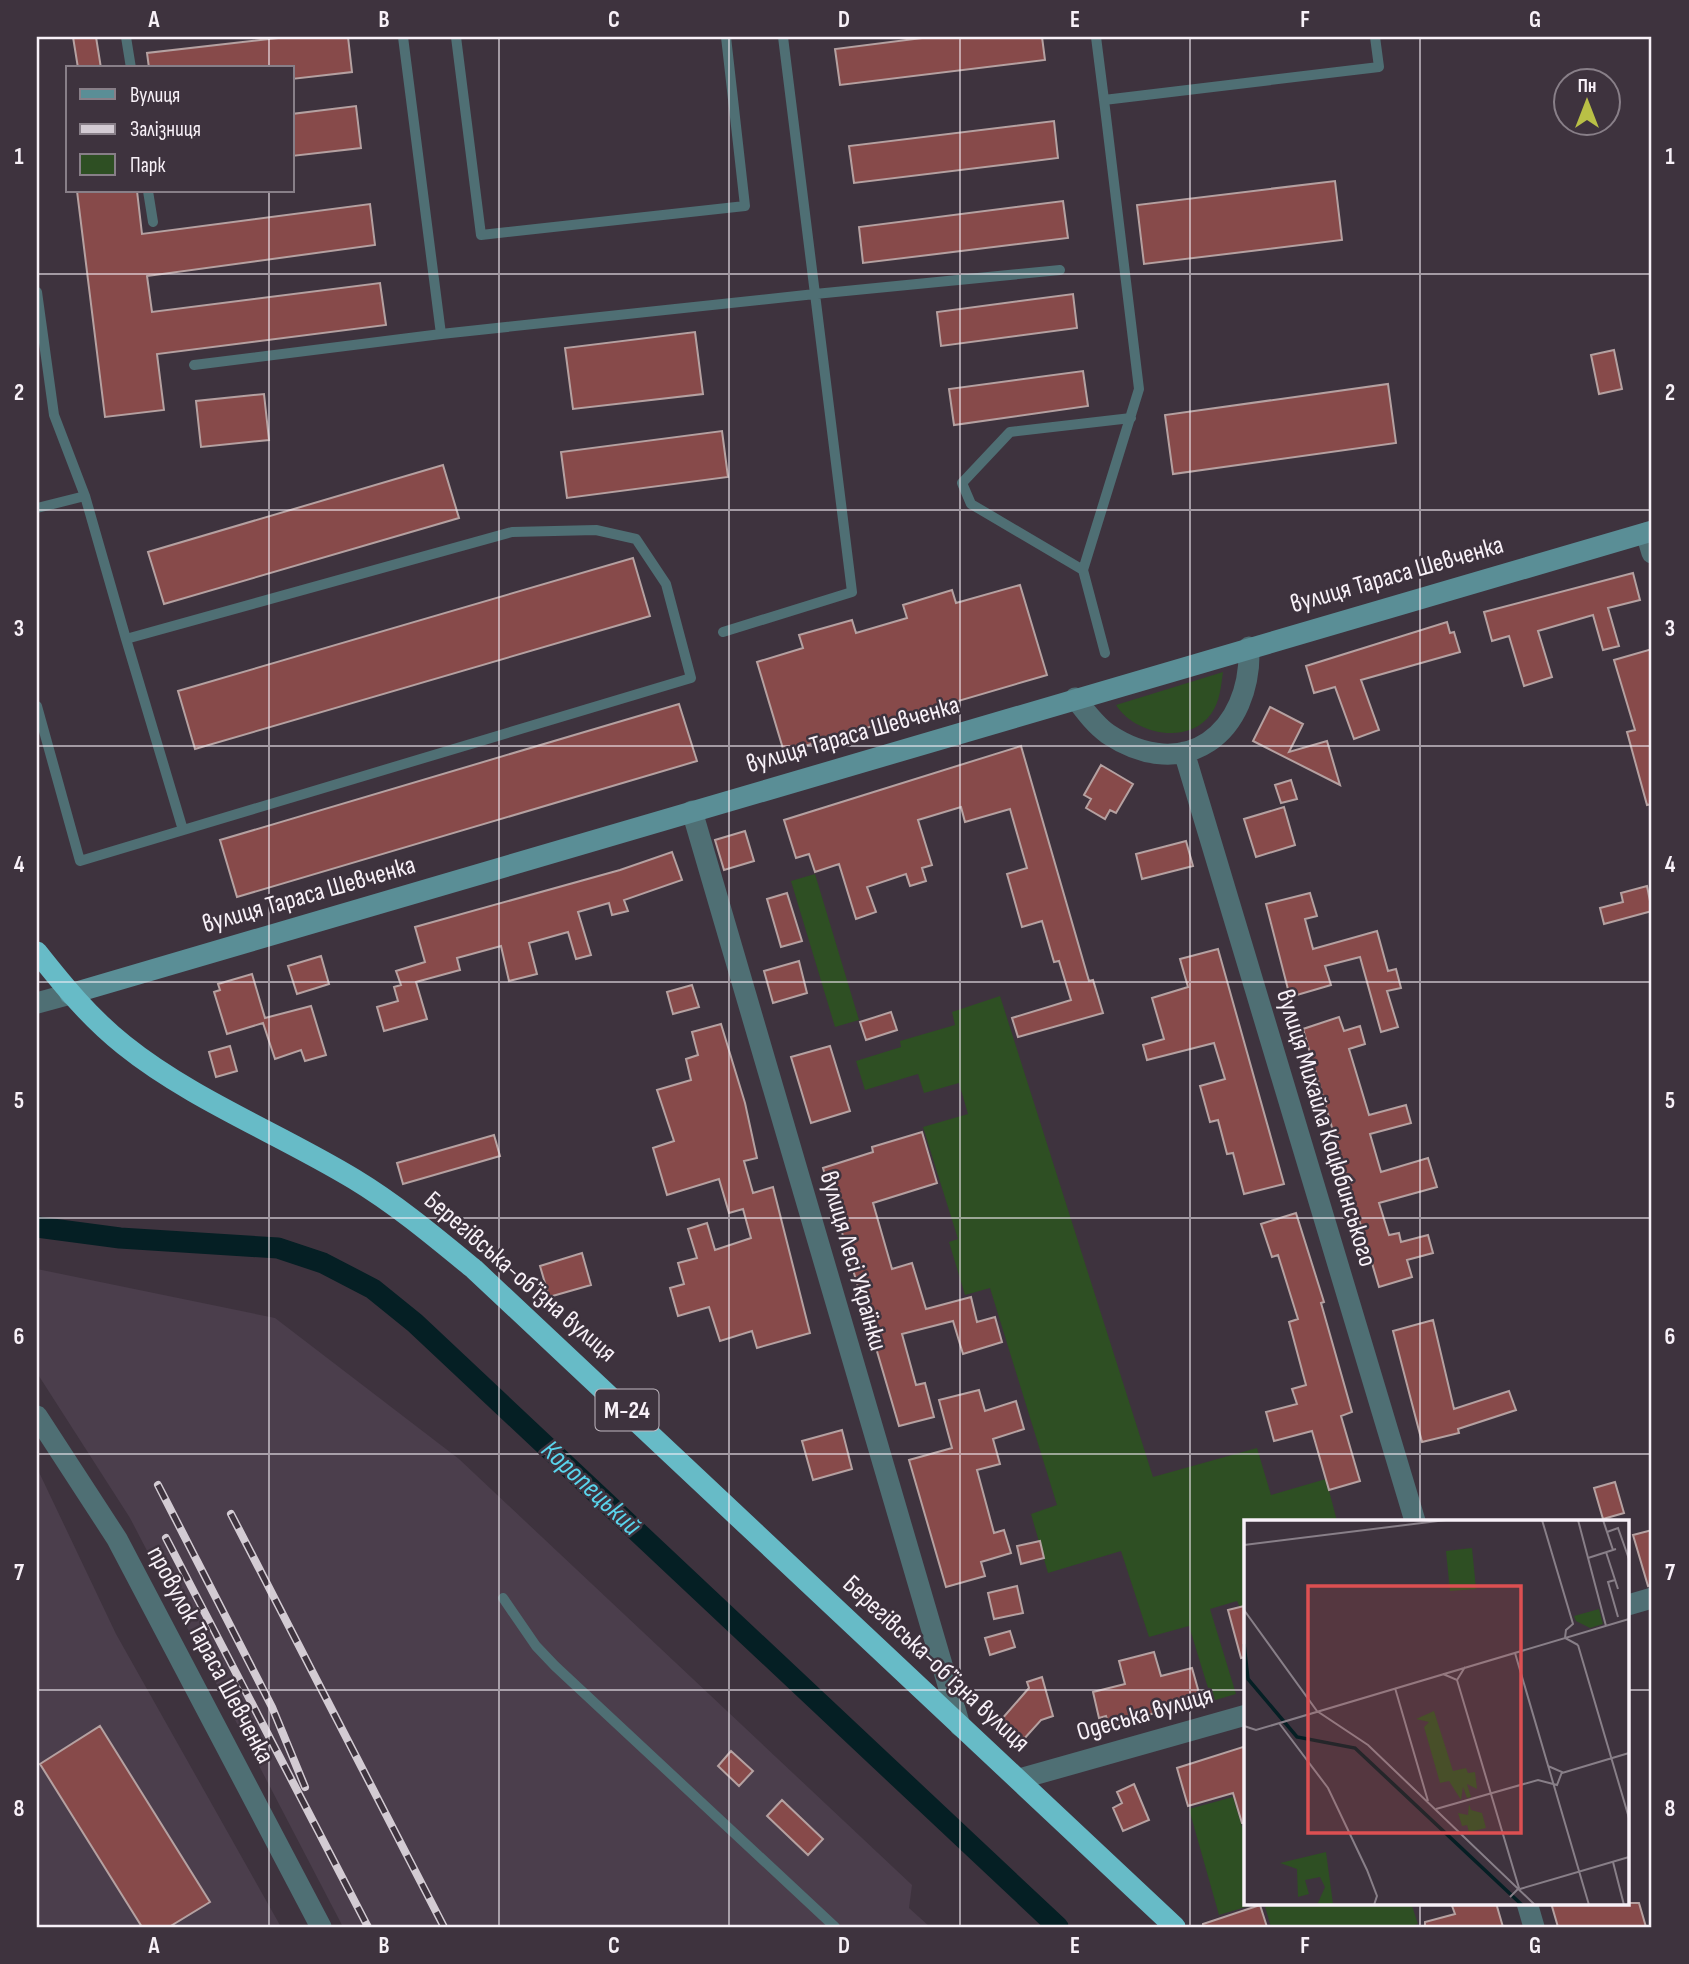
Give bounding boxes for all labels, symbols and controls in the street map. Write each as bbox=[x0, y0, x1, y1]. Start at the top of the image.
text: A bbox=[148, 6, 161, 34]
text: B bbox=[379, 6, 390, 34]
text: C bbox=[608, 6, 620, 34]
text: D bbox=[838, 6, 850, 34]
text: E bbox=[1070, 6, 1080, 34]
text: F bbox=[1300, 6, 1310, 34]
text: G bbox=[1529, 6, 1541, 34]
legend bbox=[66, 66, 294, 192]
north arrow bbox=[1552, 66, 1622, 136]
text: Пн bbox=[1578, 75, 1596, 98]
text: Вулиця bbox=[130, 83, 180, 108]
text: Залізниця bbox=[130, 117, 201, 142]
text: 1 bbox=[14, 143, 24, 171]
text: 1 bbox=[1665, 143, 1675, 171]
text: Парк bbox=[130, 153, 165, 178]
text: 2 bbox=[14, 379, 24, 407]
text: 2 bbox=[1665, 379, 1675, 407]
street label: вулиця Тараса Шевченка bbox=[1287, 530, 1507, 620]
text: 3 bbox=[14, 615, 24, 643]
text: 3 bbox=[1665, 615, 1675, 643]
street label: вулиця Тараса Шевченка bbox=[743, 690, 963, 780]
street label: вулиця Тараса Шевченка bbox=[199, 850, 419, 940]
text: 4 bbox=[14, 851, 25, 879]
text: 4 bbox=[1665, 851, 1676, 879]
street label: вулиця Михайла Коцюбинського bbox=[1269, 986, 1383, 1270]
text: 5 bbox=[14, 1087, 24, 1115]
text: 5 bbox=[1665, 1087, 1675, 1115]
street label: вулиця Лесі Українки bbox=[813, 1168, 893, 1354]
street label: Берегівська-обʼїзна вулиця bbox=[418, 1185, 622, 1369]
text: 6 bbox=[14, 1323, 24, 1351]
text: 6 bbox=[1665, 1323, 1675, 1351]
road number: М-24 bbox=[596, 1390, 658, 1430]
water label: Коропецький bbox=[534, 1433, 648, 1543]
inset map bbox=[1244, 1520, 1630, 1904]
street label: провулок Тараса Шевченка bbox=[140, 1541, 280, 1769]
text: 7 bbox=[14, 1559, 24, 1587]
text: 7 bbox=[1665, 1559, 1675, 1587]
street label: Берегівська-обʼїзна вулиця bbox=[836, 1569, 1036, 1759]
street label: Одеська вулиця bbox=[1073, 1680, 1217, 1748]
text: 8 bbox=[14, 1795, 25, 1823]
text: 8 bbox=[1665, 1795, 1676, 1823]
text: A bbox=[148, 1932, 161, 1960]
text: B bbox=[379, 1932, 390, 1960]
text: C bbox=[608, 1932, 620, 1960]
text: D bbox=[838, 1932, 850, 1960]
text: E bbox=[1070, 1932, 1080, 1960]
text: F bbox=[1300, 1932, 1310, 1960]
text: G bbox=[1529, 1932, 1541, 1960]

